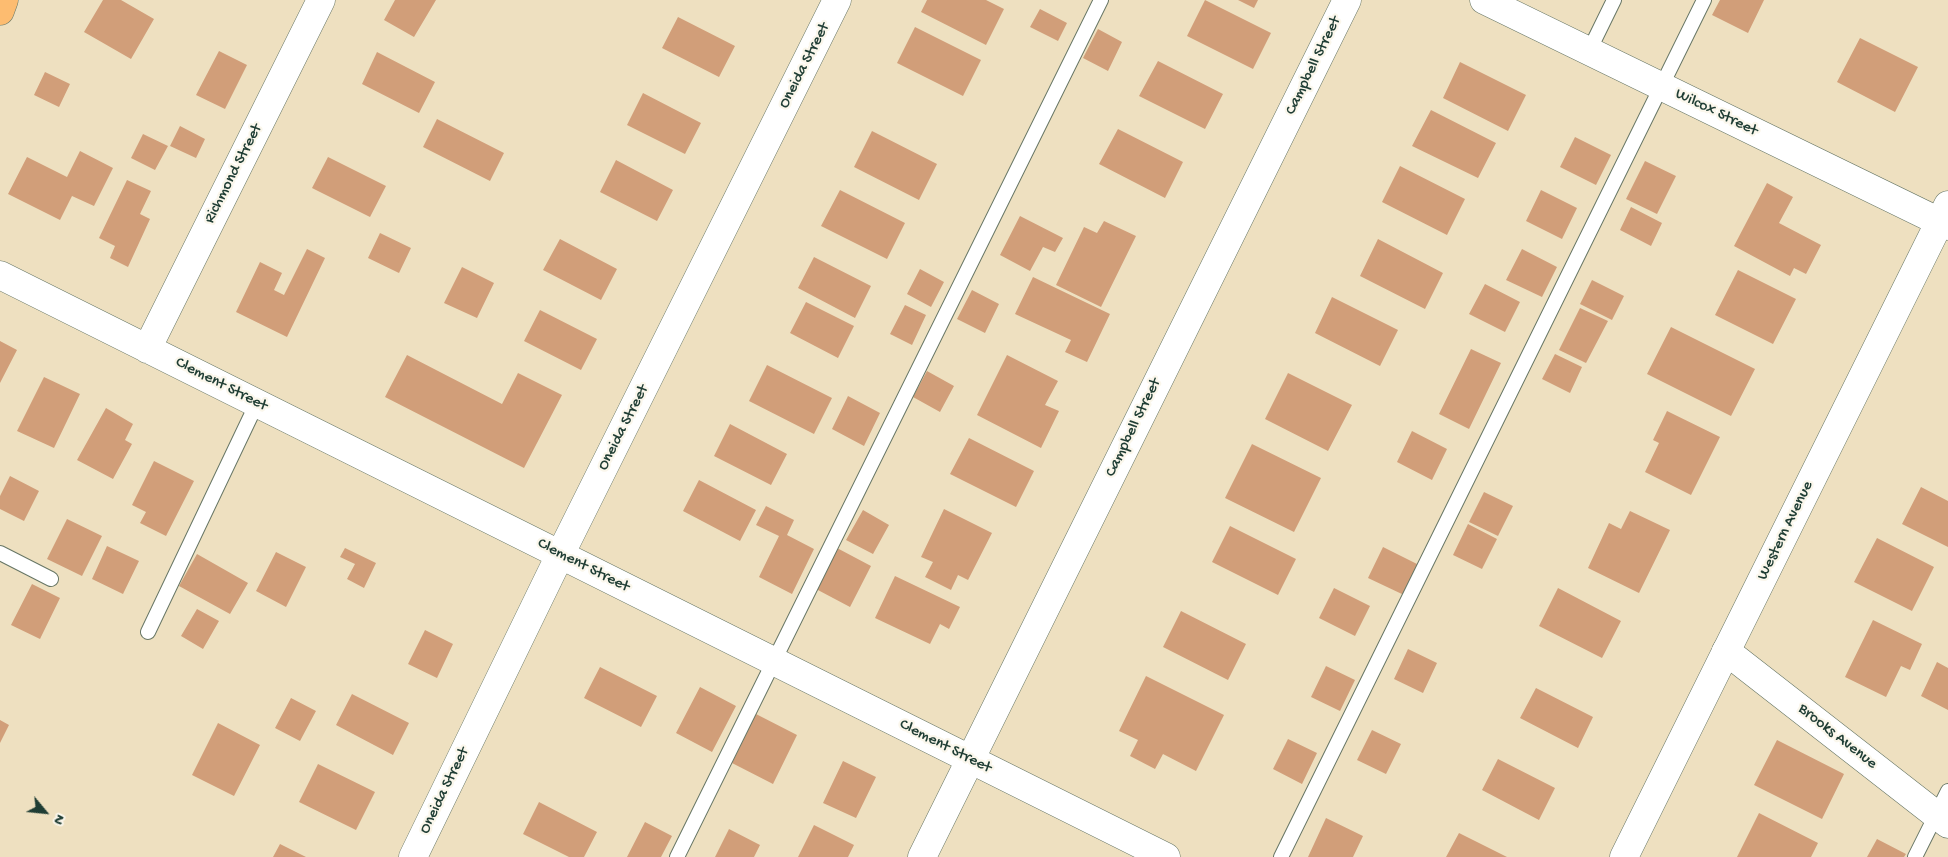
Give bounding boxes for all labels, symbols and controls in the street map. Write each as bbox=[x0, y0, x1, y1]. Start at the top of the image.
street label: Campbell Street bbox=[1282, 14, 1346, 118]
street label: Oneida Street bbox=[775, 20, 835, 112]
street label: Wilcox Street bbox=[1672, 85, 1760, 141]
street label: Richmond Street bbox=[201, 121, 267, 227]
street label: Clement Street bbox=[172, 354, 270, 416]
street label: Campbell Street bbox=[1102, 376, 1166, 480]
street label: Oneida Street bbox=[594, 382, 654, 474]
street label: Western Avenue bbox=[1754, 478, 1818, 584]
street label: Clement Street bbox=[534, 535, 632, 597]
street label: Brooks Avenue bbox=[1794, 700, 1880, 774]
street label: Clement Street bbox=[896, 716, 994, 778]
street label: Oneida Street bbox=[416, 745, 474, 837]
north arrow bbox=[20, 787, 70, 837]
text: N bbox=[49, 811, 68, 827]

